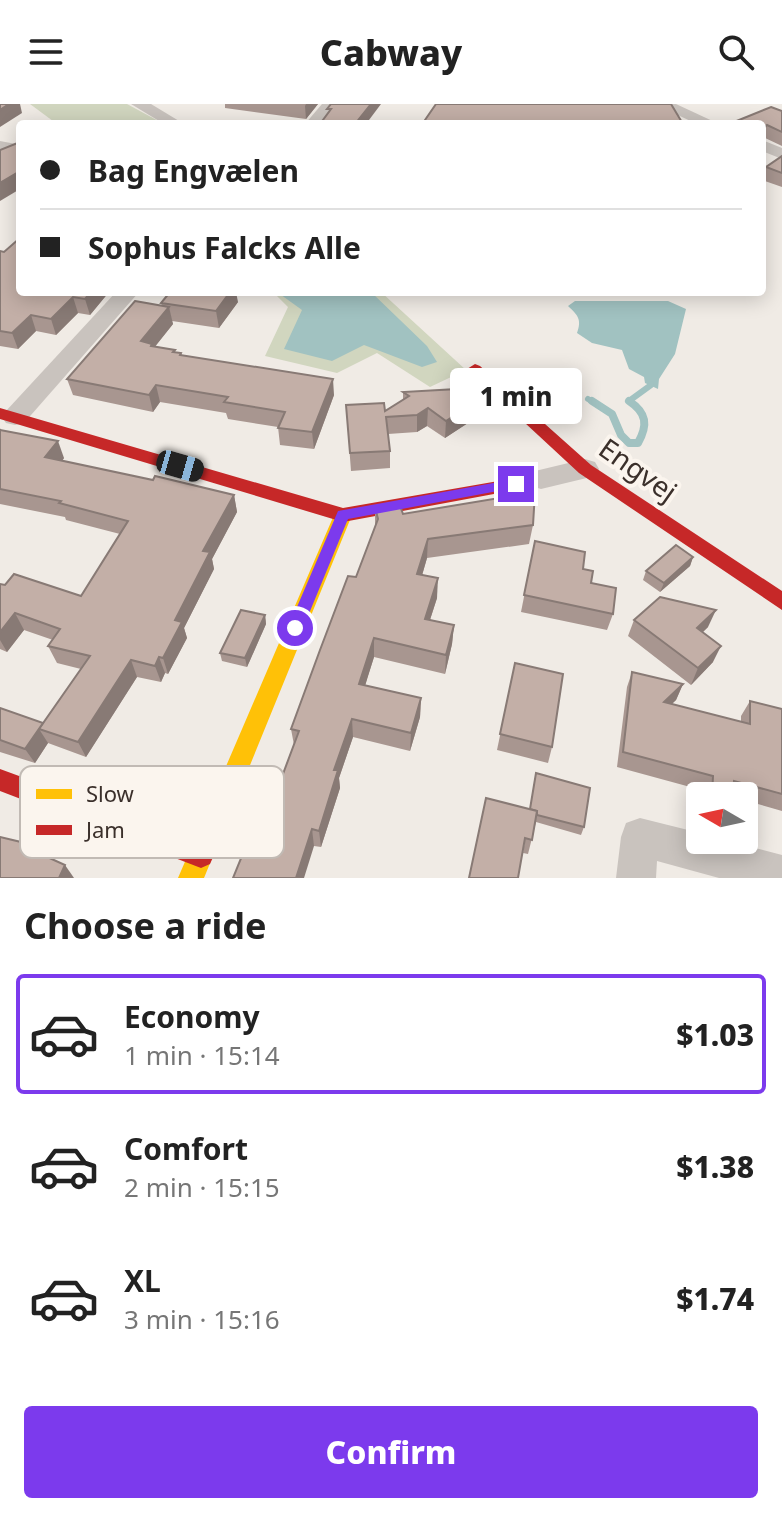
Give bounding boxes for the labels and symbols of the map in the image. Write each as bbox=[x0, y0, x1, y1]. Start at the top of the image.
callout: 1 min bbox=[450, 368, 582, 424]
street label: Engvej bbox=[592, 429, 685, 510]
car bbox=[154, 448, 206, 484]
route end bbox=[498, 466, 534, 502]
route start bbox=[277, 610, 313, 646]
legend bbox=[20, 766, 284, 858]
text: Slow bbox=[86, 778, 135, 808]
north arrow bbox=[686, 782, 758, 854]
text: Jam bbox=[84, 814, 125, 844]

